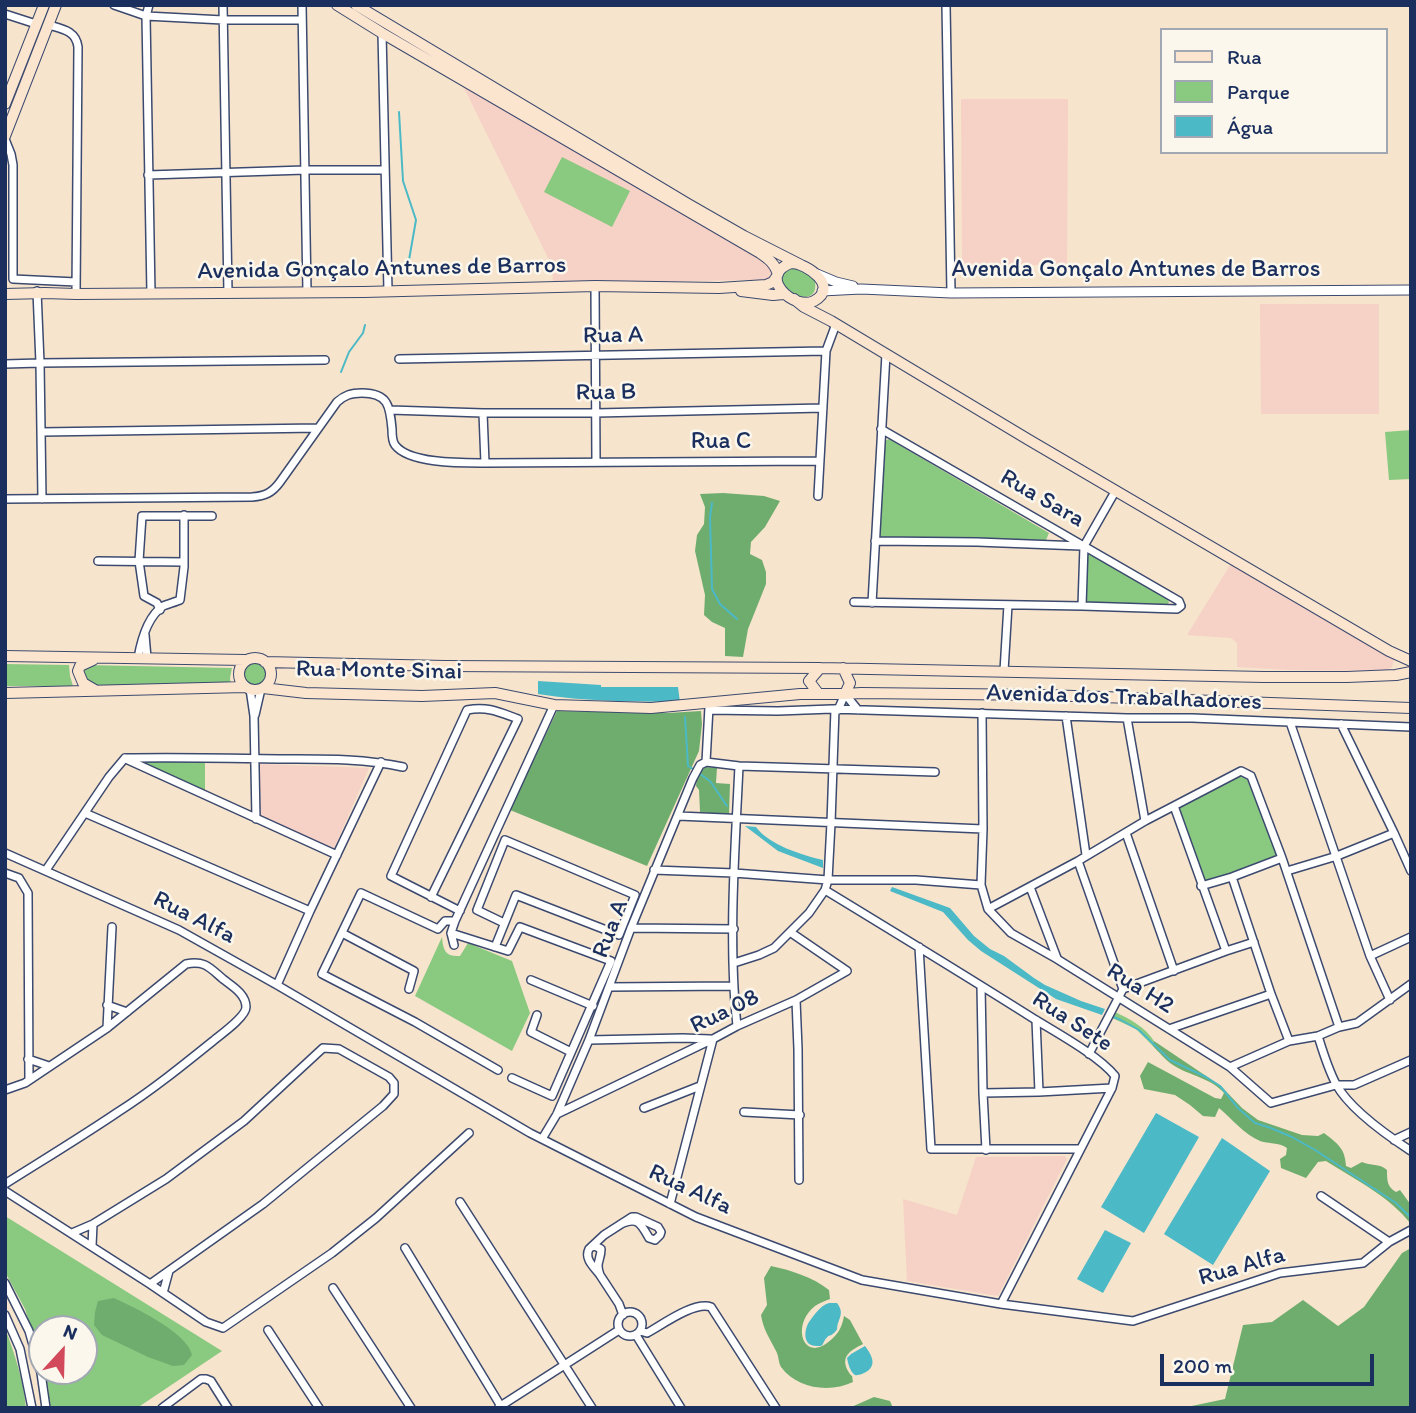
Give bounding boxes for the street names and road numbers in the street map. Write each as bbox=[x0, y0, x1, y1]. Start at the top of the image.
street label: Avenida Gonçalo Antunes de Barros bbox=[197, 251, 567, 287]
street label: Avenida Gonçalo Antunes de Barros bbox=[951, 256, 1321, 284]
street label: Rua A bbox=[583, 321, 643, 351]
street label: Rua B bbox=[576, 378, 636, 408]
street label: Rua C bbox=[691, 428, 751, 456]
street label: Rua Sara bbox=[995, 463, 1089, 535]
street label: Rua Monte Sinai bbox=[295, 655, 463, 687]
street label: Avenida dos Trabalhadores bbox=[986, 679, 1262, 717]
street label: Rua Alfa bbox=[148, 885, 240, 951]
street label: Rua A bbox=[587, 896, 635, 962]
street label: Rua H2 bbox=[1101, 957, 1179, 1021]
street label: Rua 08 bbox=[686, 983, 764, 1041]
street label: Rua Sete bbox=[1026, 985, 1118, 1059]
street label: Rua Alfa bbox=[644, 1158, 736, 1222]
street label: Rua Alfa bbox=[1195, 1241, 1289, 1293]

